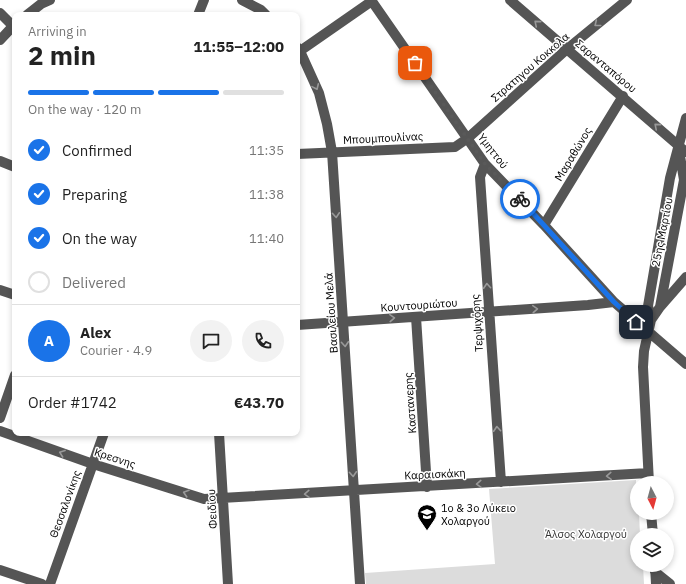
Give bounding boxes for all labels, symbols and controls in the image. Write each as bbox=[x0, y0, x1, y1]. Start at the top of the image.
one-way arrow bbox=[594, 20, 601, 27]
one-way arrow bbox=[534, 21, 542, 28]
text: Arriving in bbox=[28, 23, 87, 40]
street label: Στρατηγου Κοκκολα bbox=[488, 29, 572, 105]
street label: Σαρανταπόρου bbox=[573, 36, 639, 96]
text: 11:55–12:00 bbox=[193, 37, 284, 56]
text: 2 min bbox=[28, 38, 96, 72]
pin bbox=[398, 46, 432, 80]
icon: bag bbox=[404, 52, 426, 74]
one-way arrow bbox=[311, 83, 319, 90]
text: On the way · 120 m bbox=[28, 101, 141, 118]
one-way arrow bbox=[654, 123, 662, 130]
street label: Μαραθώνος bbox=[551, 125, 595, 183]
street label: Μπουμπουλίνας bbox=[343, 129, 423, 147]
street label: Υμηττού bbox=[475, 130, 511, 172]
icon: check bbox=[28, 139, 50, 161]
text: Confirmed bbox=[62, 141, 132, 160]
text: 11:35 bbox=[249, 142, 284, 159]
courier bbox=[500, 179, 540, 219]
icon: check bbox=[28, 183, 50, 205]
text: Preparing bbox=[62, 185, 127, 204]
text: 11:38 bbox=[249, 186, 284, 203]
icon: bike bbox=[509, 188, 531, 210]
street label: 25ης Μαρτίου bbox=[648, 196, 676, 268]
one-way arrow bbox=[332, 212, 341, 218]
icon: check bbox=[28, 227, 50, 249]
text: On the way bbox=[62, 229, 137, 248]
text: 11:40 bbox=[249, 230, 284, 247]
street label: Βασιλείου Μελά bbox=[321, 272, 341, 354]
text: Delivered bbox=[62, 273, 126, 292]
one-way arrow bbox=[482, 283, 491, 289]
street label: Τερψιχόρης bbox=[468, 294, 486, 352]
street label: Κουντουριώτου bbox=[380, 295, 458, 315]
one-way arrow bbox=[532, 304, 538, 313]
pin bbox=[619, 305, 653, 339]
icon: home bbox=[625, 311, 647, 333]
one-way arrow bbox=[389, 314, 395, 323]
button: chat bbox=[190, 320, 232, 362]
button: phone bbox=[242, 320, 284, 362]
text: Alex bbox=[80, 323, 111, 342]
text: A bbox=[44, 331, 54, 350]
one-way arrow bbox=[340, 341, 349, 347]
text: Courier · 4.9 bbox=[80, 342, 152, 359]
street label: Καστανερης bbox=[401, 372, 419, 434]
text: Order #1742 bbox=[28, 393, 117, 412]
text: €43.70 bbox=[234, 393, 284, 412]
one-way arrow bbox=[492, 426, 501, 432]
street label: Κρεσνης bbox=[93, 445, 137, 471]
one-way arrow bbox=[59, 449, 66, 457]
street label: Καραισκάκη bbox=[404, 465, 466, 483]
street label: Θεσσαλονίκης bbox=[46, 468, 84, 540]
one-way arrow bbox=[349, 471, 358, 477]
one-way arrow bbox=[606, 471, 612, 480]
north arrow bbox=[630, 476, 674, 520]
map controls bbox=[630, 476, 674, 572]
one-way arrow bbox=[476, 479, 482, 488]
one-way arrow bbox=[182, 489, 189, 498]
street label: Φειδίου bbox=[204, 489, 220, 529]
one-way arrow bbox=[304, 489, 311, 498]
place label: 1ο & 3ο Λύκειο Χολαργού bbox=[441, 501, 516, 528]
school or university icon: 1ο & 3ο Λύκειο Χολαργού bbox=[416, 503, 438, 531]
park label: Άλσος Χολαργού bbox=[545, 527, 627, 541]
button: layers bbox=[630, 528, 674, 572]

